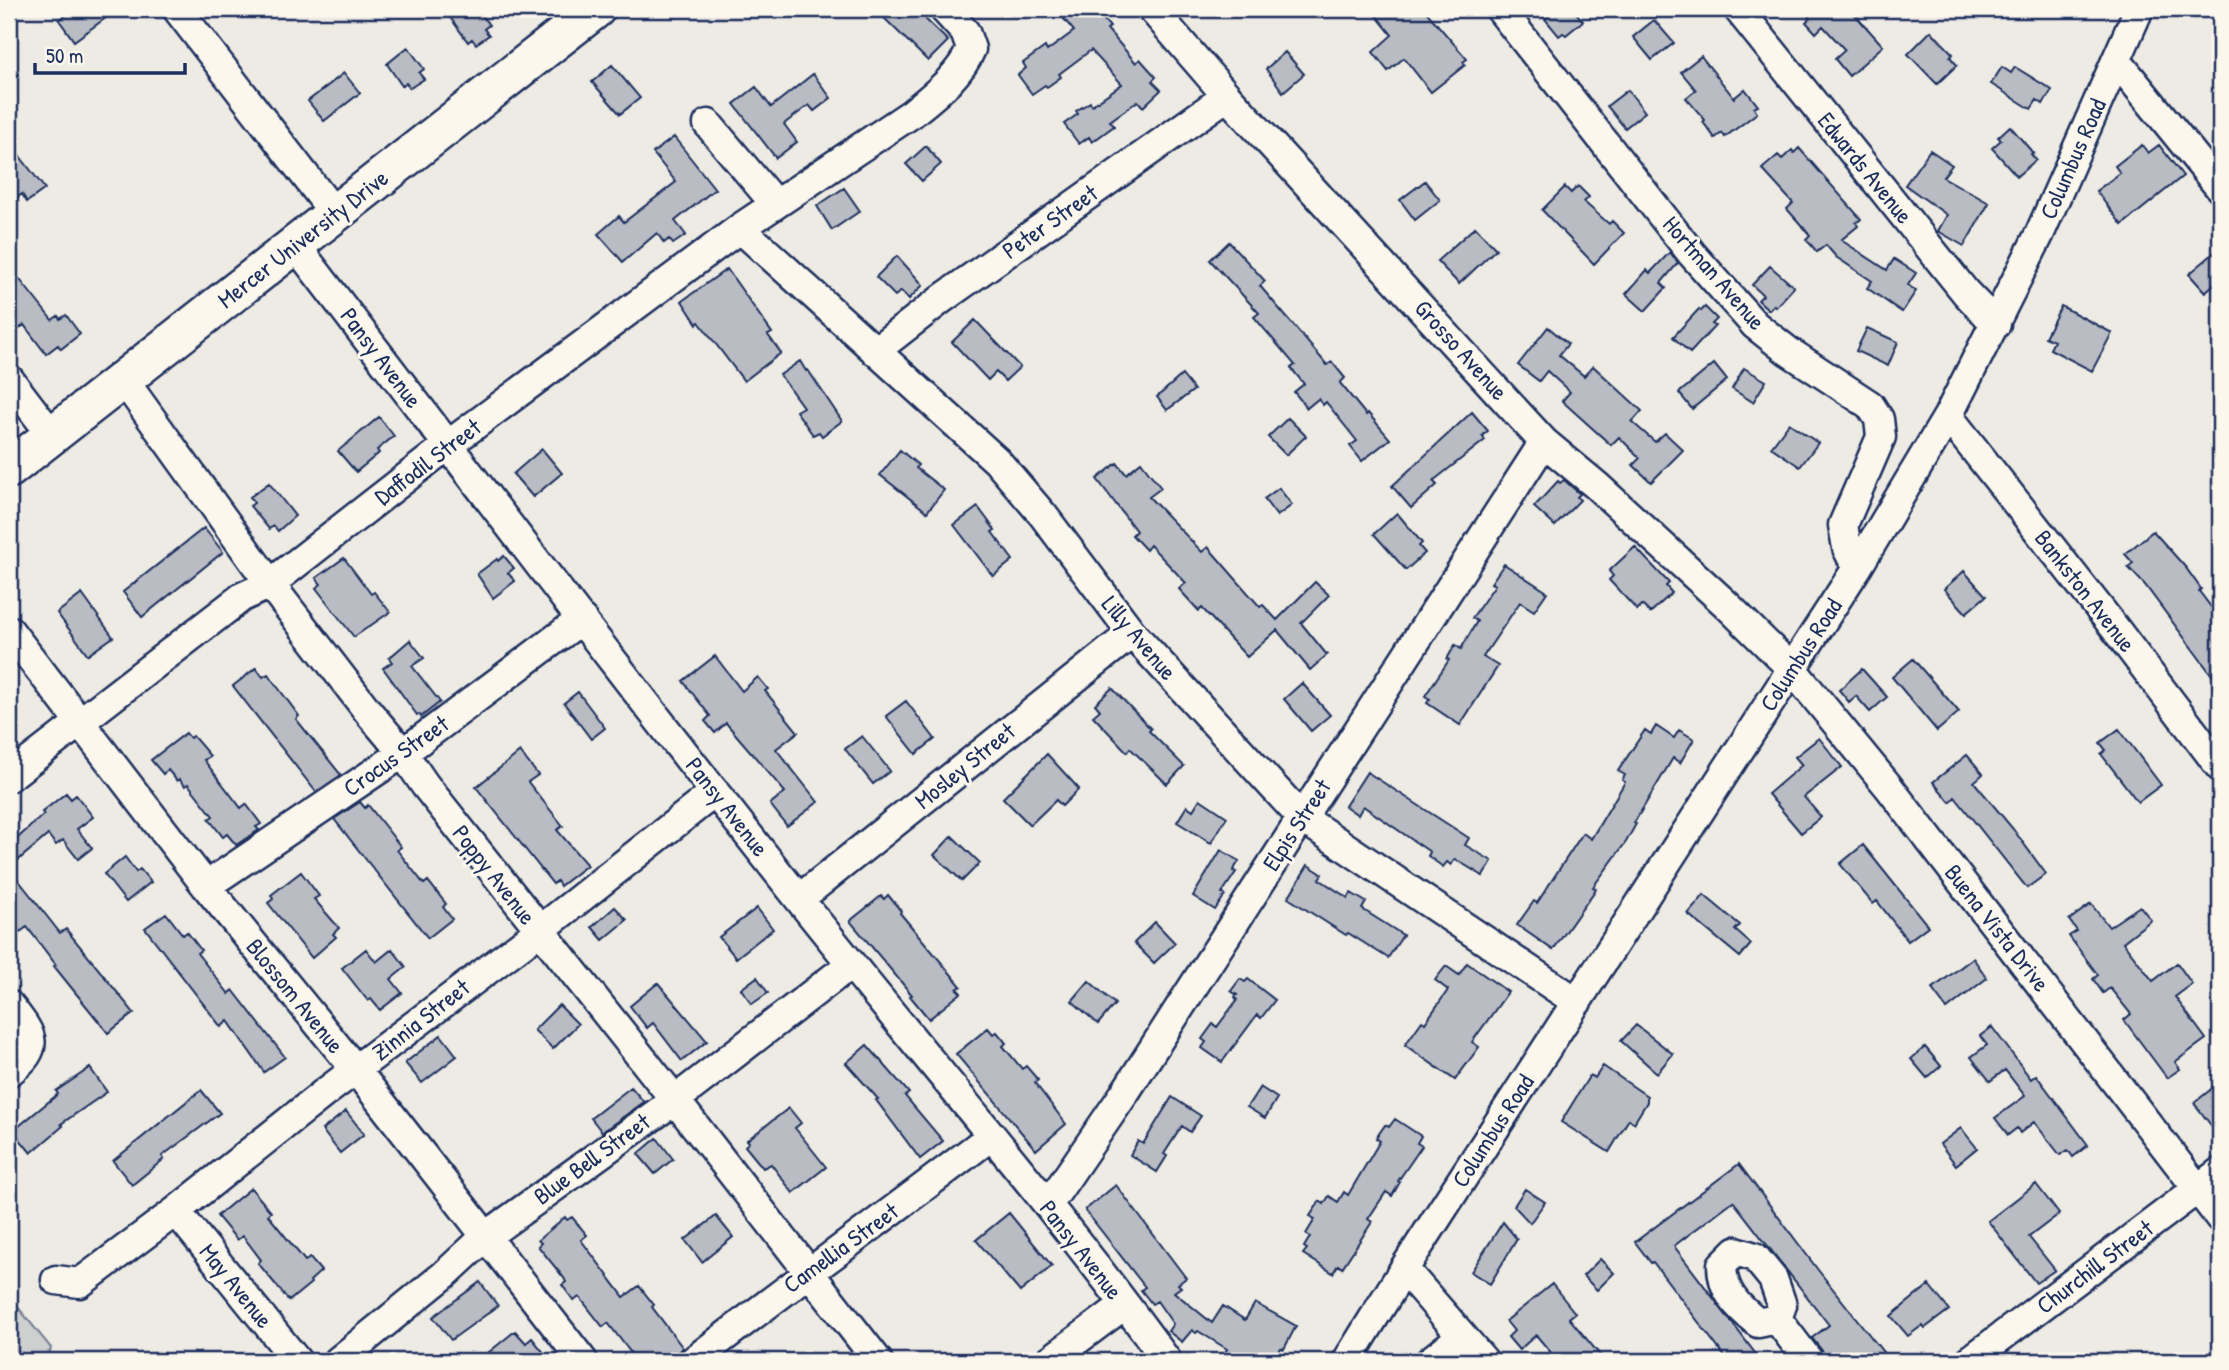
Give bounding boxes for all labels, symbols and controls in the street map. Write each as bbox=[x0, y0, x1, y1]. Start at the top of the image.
scale bar bbox=[35, 32, 186, 76]
text: 50 m bbox=[46, 41, 83, 70]
street label: Columbus Road bbox=[2031, 93, 2113, 224]
street label: Edwards Avenue bbox=[1811, 105, 1921, 230]
street label: Mercer University Drive bbox=[210, 161, 395, 315]
street label: Peter Street bbox=[995, 176, 1104, 266]
street label: Hortman Avenue bbox=[1656, 208, 1773, 337]
street label: Grosso Avenue bbox=[1408, 292, 1516, 407]
street label: Pansy Avenue bbox=[334, 301, 430, 414]
street label: Daffodil Street bbox=[368, 410, 488, 512]
street label: Bankston Avenue bbox=[2028, 523, 2144, 658]
street label: Lilly Avenue bbox=[1095, 588, 1185, 687]
street label: Columbus Road bbox=[1752, 592, 1849, 717]
street label: Crocus Street bbox=[336, 707, 455, 803]
street label: Mosley Street bbox=[907, 714, 1022, 816]
street label: Pansy Avenue bbox=[679, 750, 777, 863]
street label: Elpis Street bbox=[1255, 772, 1338, 876]
street label: Poppy Avenue bbox=[446, 818, 544, 931]
street label: Buena Vista Drive bbox=[1938, 857, 2058, 998]
street label: Blossom Avenue bbox=[240, 931, 352, 1060]
street label: Zinnia Street bbox=[365, 971, 476, 1067]
street label: Columbus Road bbox=[1444, 1068, 1541, 1193]
street label: Blue Bell Street bbox=[527, 1105, 657, 1211]
street label: Pansy Avenue bbox=[1033, 1193, 1131, 1306]
street label: Camellia Street bbox=[776, 1194, 905, 1300]
street label: Churchill Street bbox=[2029, 1211, 2160, 1321]
street label: May Avenue bbox=[193, 1236, 281, 1335]

